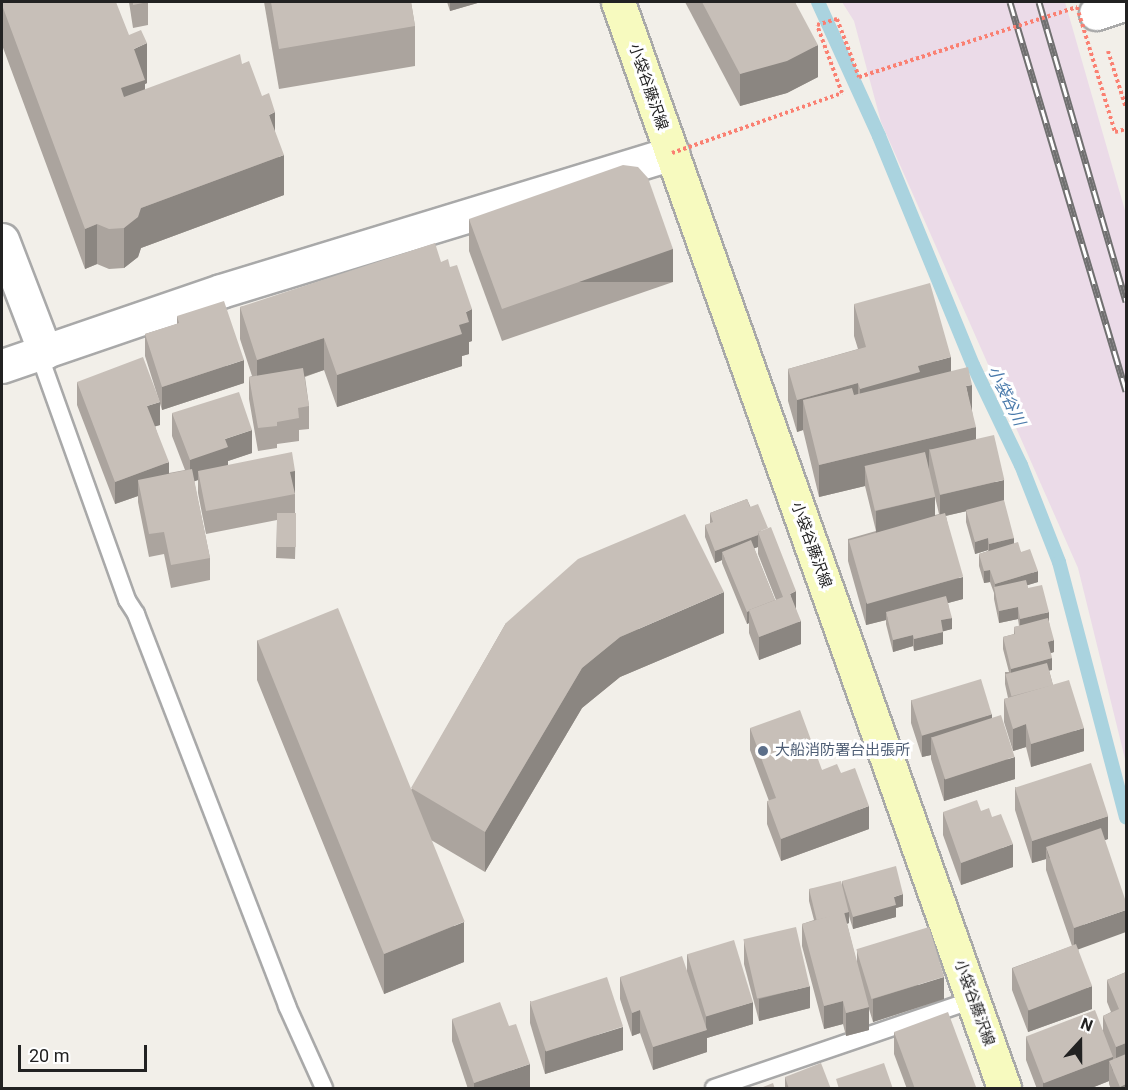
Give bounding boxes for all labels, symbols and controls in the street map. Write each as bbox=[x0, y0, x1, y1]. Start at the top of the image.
street label: 小袋谷藤沢線 bbox=[625, 42, 671, 132]
water label: 小袋谷川 bbox=[983, 363, 1029, 429]
street label: 小袋谷藤沢線 bbox=[787, 500, 835, 590]
place label: 大船消防署台出張所 bbox=[775, 742, 910, 760]
marker: 大船消防署台出張所 bbox=[756, 744, 770, 758]
street label: 小袋谷藤沢線 bbox=[950, 958, 998, 1048]
north arrow bbox=[1050, 1012, 1110, 1072]
text: N bbox=[1078, 1014, 1095, 1036]
scale bar bbox=[21, 1033, 150, 1071]
text: 20 m bbox=[29, 1045, 69, 1066]

